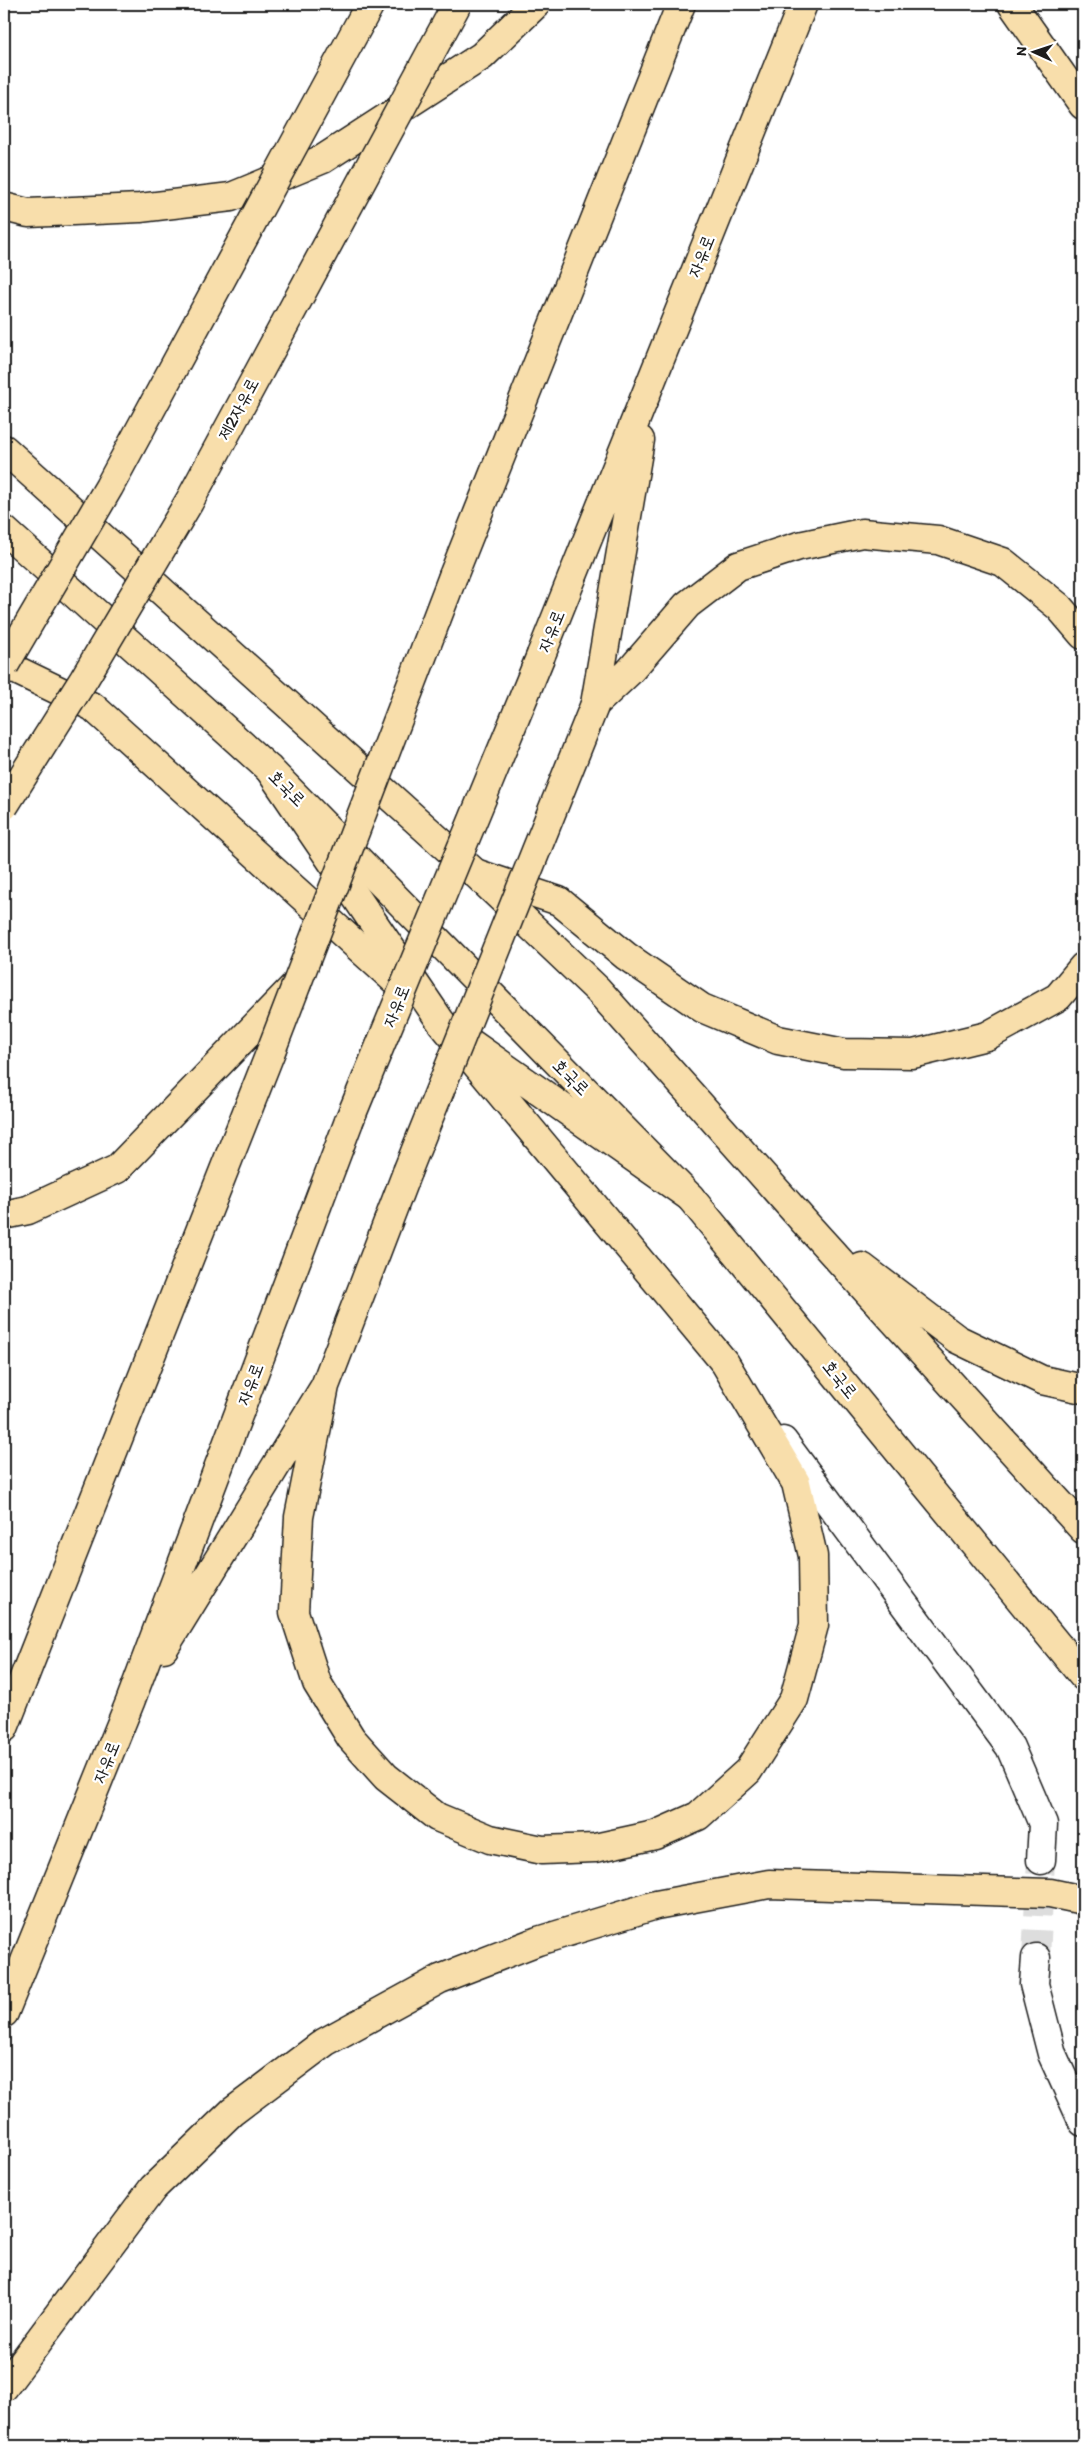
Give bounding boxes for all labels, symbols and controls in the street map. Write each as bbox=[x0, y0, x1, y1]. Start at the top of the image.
north arrow bbox=[1010, 28, 1060, 78]
text: N bbox=[1013, 46, 1030, 57]
street label: 자유로 bbox=[683, 232, 719, 280]
street label: 제2자유로 bbox=[212, 374, 264, 444]
street label: 자유로 bbox=[533, 607, 569, 655]
street label: 호국로 bbox=[264, 765, 310, 811]
street label: 자유로 bbox=[378, 982, 414, 1030]
street label: 호국로 bbox=[548, 1054, 594, 1100]
street label: 호국로 bbox=[818, 1355, 862, 1403]
street label: 자유로 bbox=[232, 1360, 268, 1408]
street label: 자유로 bbox=[88, 1738, 124, 1786]

